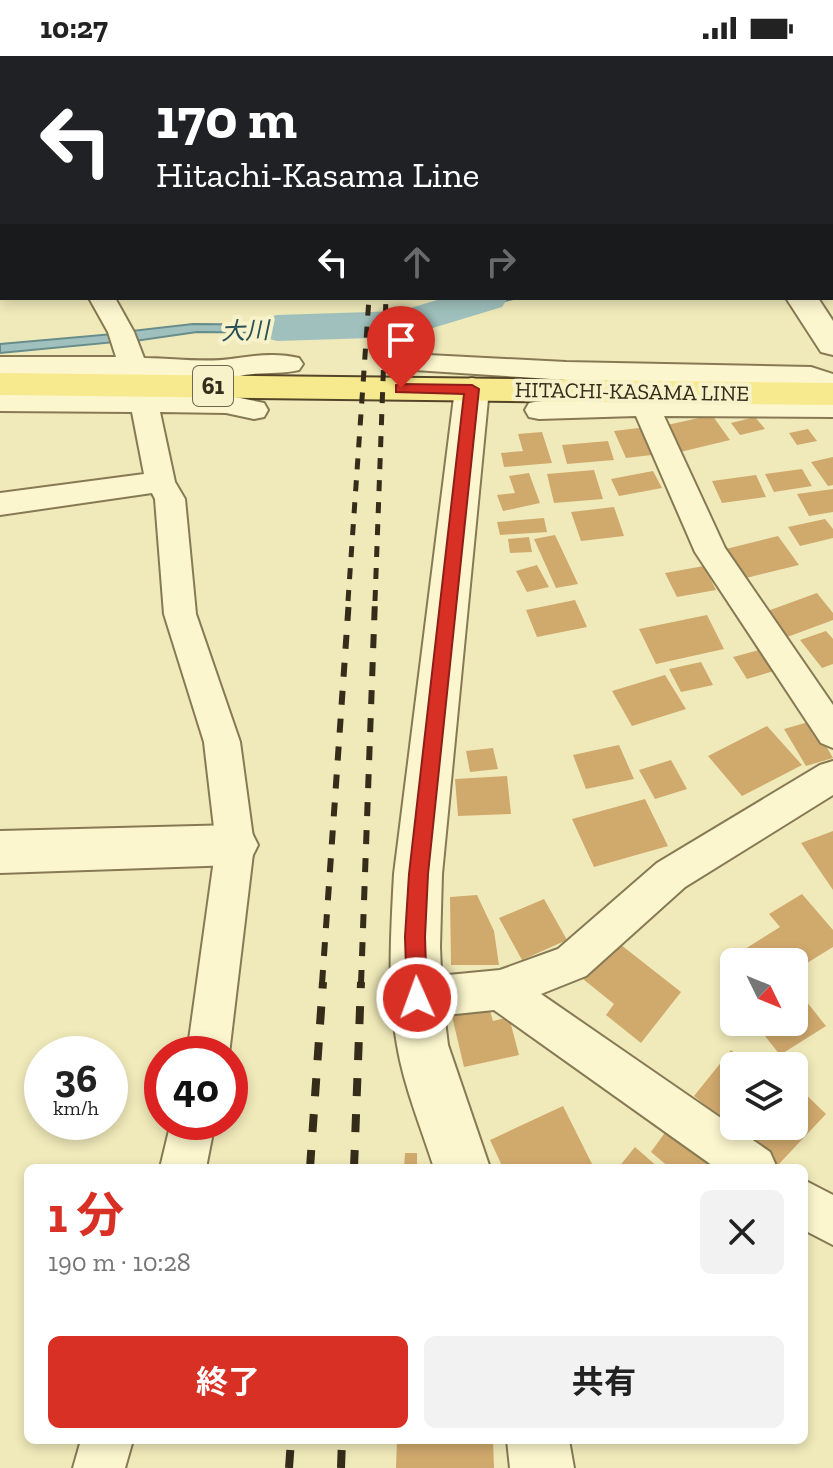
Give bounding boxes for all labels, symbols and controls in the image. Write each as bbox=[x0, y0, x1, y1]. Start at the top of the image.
text: 10:27 bbox=[40, 10, 108, 46]
text: 170 m bbox=[156, 85, 297, 152]
icon: left bbox=[24, 88, 128, 192]
text: Hitachi-Kasama Line bbox=[156, 153, 480, 196]
icon: left bbox=[311, 240, 355, 284]
icon: ahead bbox=[395, 240, 439, 284]
icon: right bbox=[479, 240, 523, 284]
pin bbox=[367, 306, 435, 388]
water label: 大川 bbox=[220, 315, 272, 346]
icon: arrive bbox=[379, 318, 423, 362]
road number: 61 bbox=[193, 366, 233, 406]
street label: HITACHI-KASAMA LINE bbox=[515, 376, 749, 407]
north arrow bbox=[720, 948, 808, 1036]
map controls bbox=[720, 948, 808, 1140]
position arrow bbox=[375, 956, 459, 1040]
speed limit sign: 40 bbox=[144, 1036, 248, 1140]
button: layers bbox=[720, 1052, 808, 1140]
text: 36 bbox=[55, 1054, 97, 1102]
text: km/h bbox=[53, 1096, 99, 1120]
text: 1 分 bbox=[48, 1187, 124, 1244]
button: close bbox=[700, 1190, 784, 1274]
text: 190 m · 10:28 bbox=[48, 1246, 191, 1278]
button: 終了 bbox=[48, 1336, 408, 1428]
button: 共有 bbox=[424, 1336, 784, 1428]

